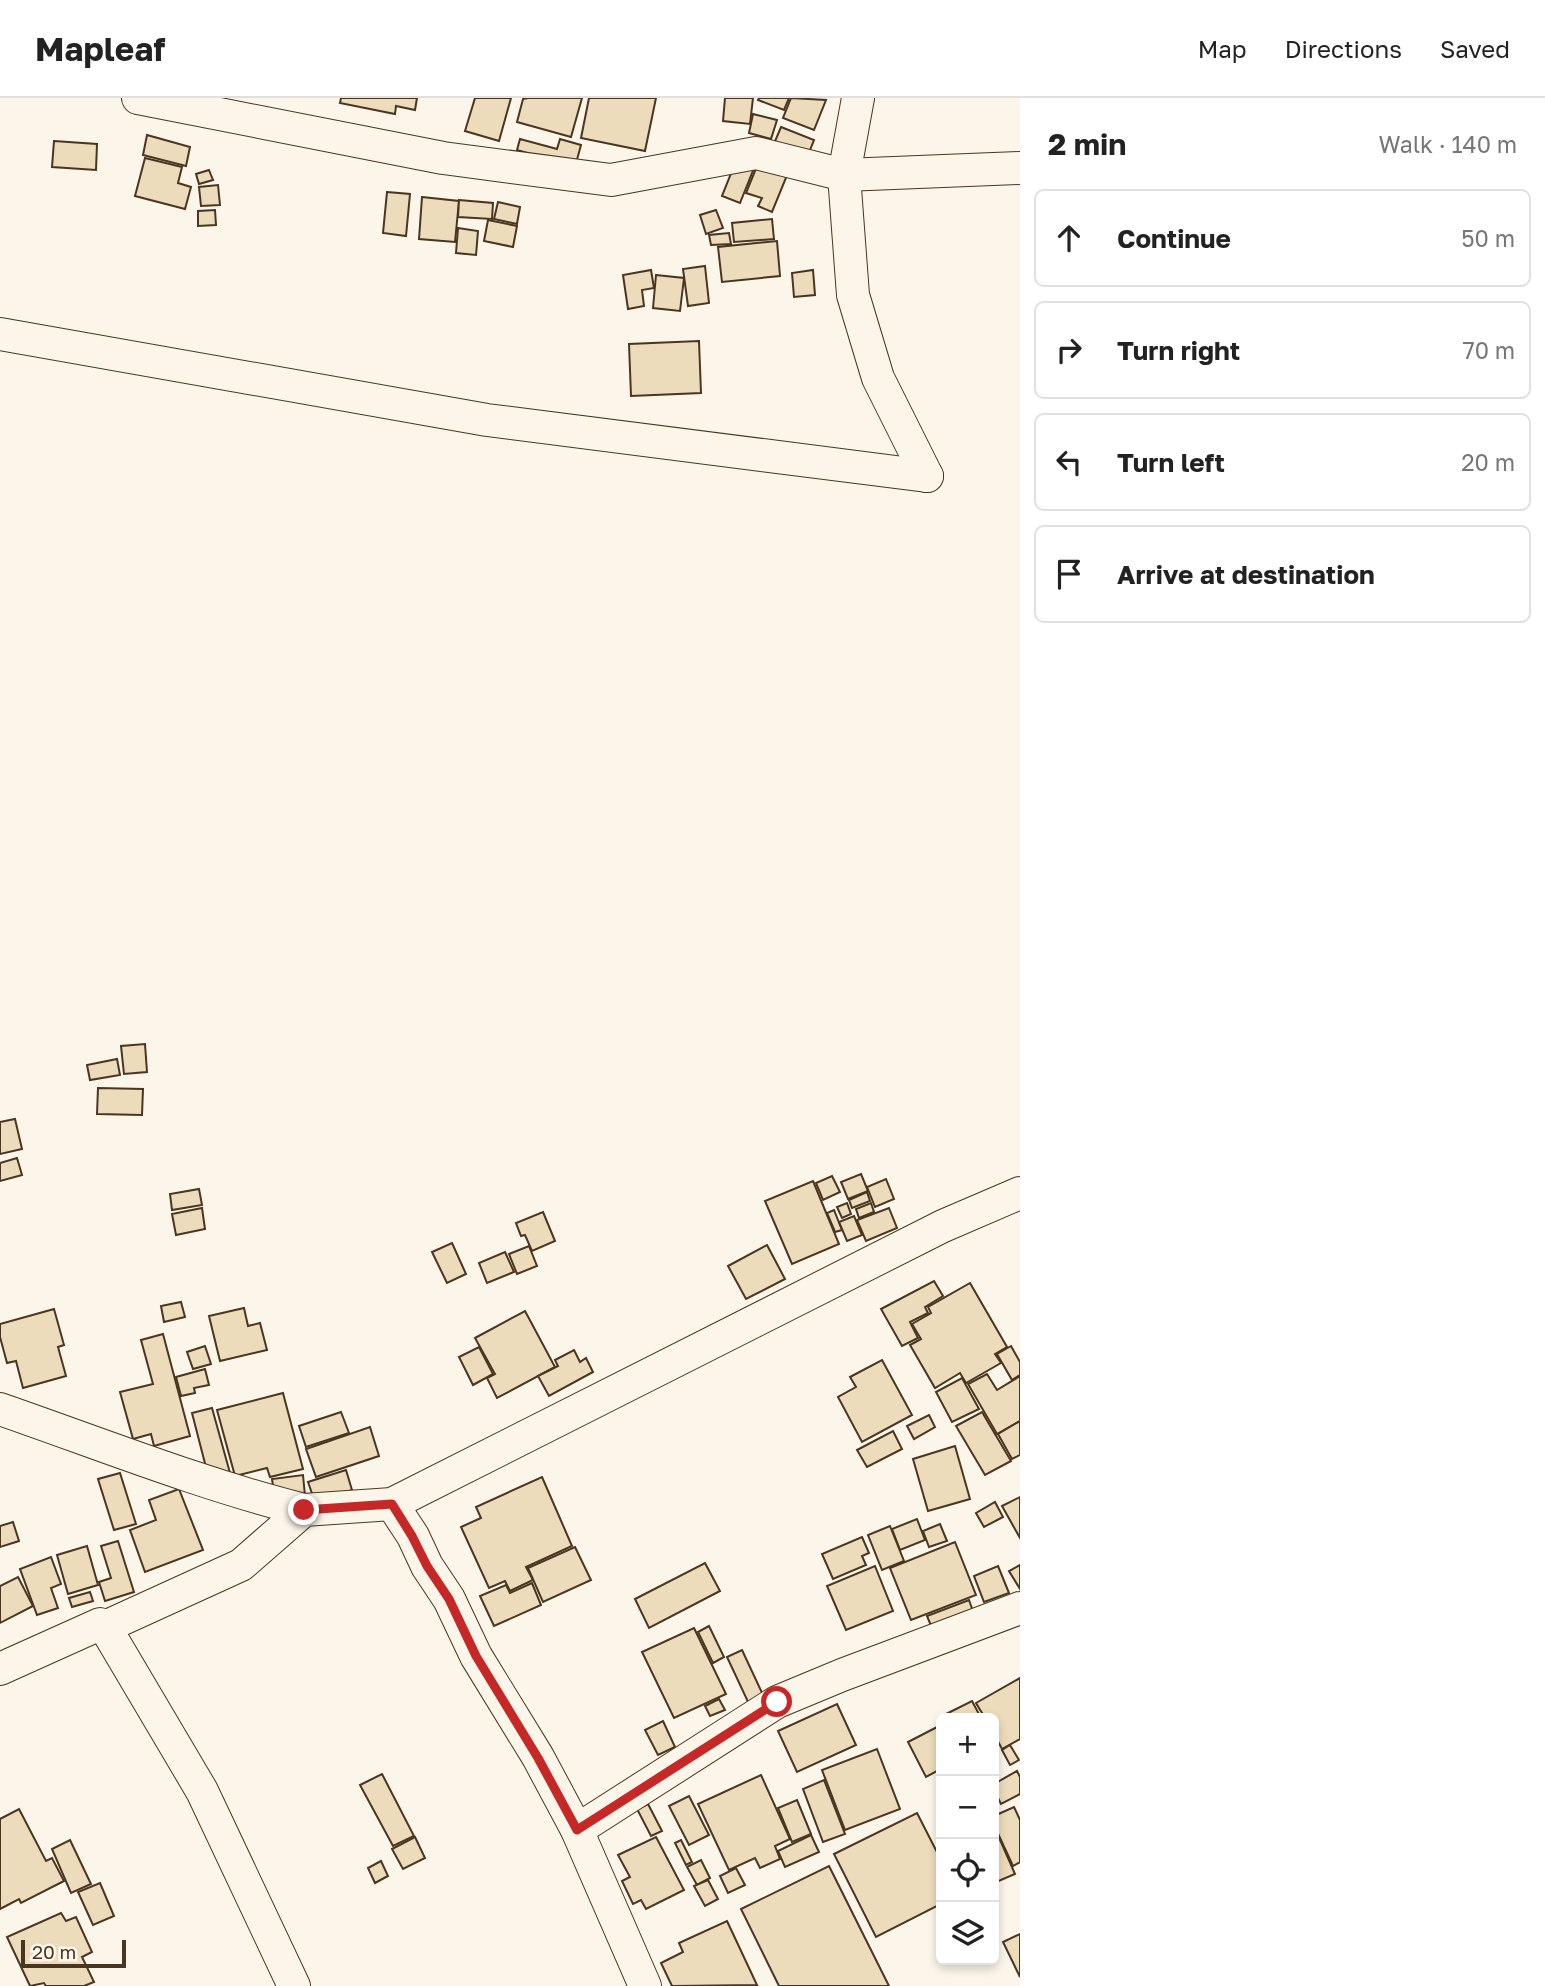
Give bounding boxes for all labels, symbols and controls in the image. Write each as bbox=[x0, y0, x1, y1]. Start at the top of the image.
text: Mapleaf bbox=[35, 29, 165, 68]
text: Map bbox=[1198, 34, 1247, 63]
text: Directions bbox=[1285, 34, 1402, 63]
text: Saved bbox=[1440, 34, 1510, 63]
text: 2 min bbox=[1048, 126, 1126, 162]
text: Walk · 140 m bbox=[1379, 130, 1517, 158]
icon: ahead bbox=[1050, 219, 1088, 257]
text: Continue bbox=[1117, 223, 1231, 254]
text: 50 m bbox=[1461, 224, 1515, 252]
icon: right bbox=[1050, 331, 1088, 369]
text: Turn right bbox=[1117, 335, 1240, 366]
text: 70 m bbox=[1462, 336, 1515, 364]
icon: left bbox=[1050, 443, 1088, 481]
text: Turn left bbox=[1117, 447, 1225, 478]
text: 20 m bbox=[1461, 448, 1515, 476]
icon: arrive bbox=[1050, 555, 1088, 593]
text: Arrive at destination bbox=[1117, 559, 1375, 590]
route end bbox=[288, 1494, 319, 1525]
route start bbox=[761, 1686, 792, 1717]
map controls bbox=[936, 1713, 999, 1965]
button: + bbox=[936, 1713, 999, 1776]
button: − bbox=[936, 1776, 999, 1839]
button: locate bbox=[936, 1839, 999, 1902]
button: layers bbox=[936, 1902, 999, 1965]
scale bar bbox=[21, 1937, 126, 1969]
text: 20 m bbox=[32, 1940, 76, 1963]

